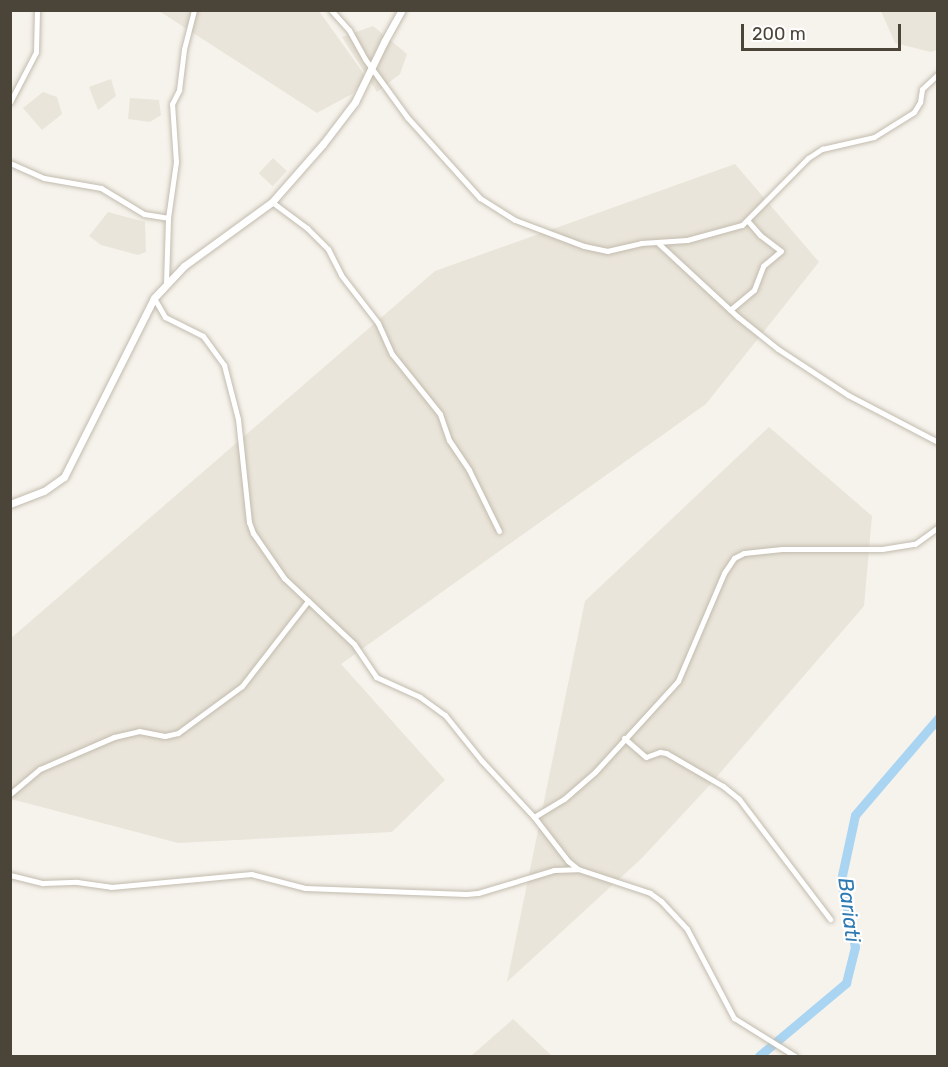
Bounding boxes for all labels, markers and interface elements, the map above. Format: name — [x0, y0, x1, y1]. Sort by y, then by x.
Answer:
scale bar — [744, 12, 904, 50]
text: 200 m — [752, 23, 806, 45]
water label: Bariati — [833, 876, 865, 944]

